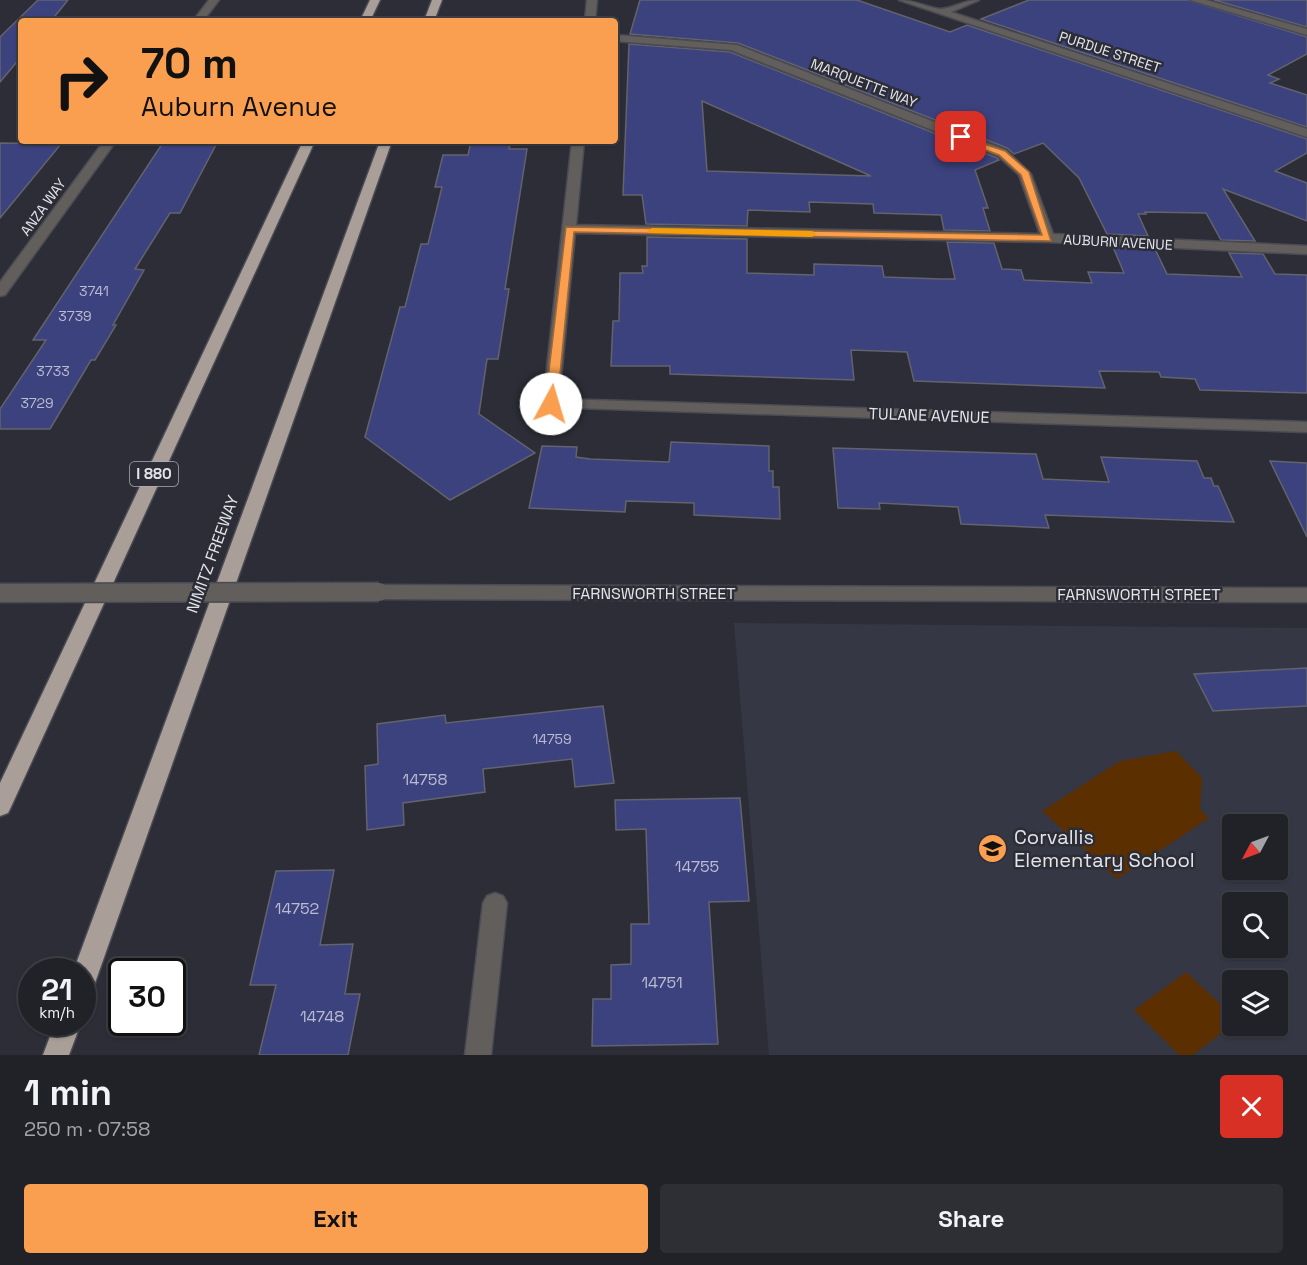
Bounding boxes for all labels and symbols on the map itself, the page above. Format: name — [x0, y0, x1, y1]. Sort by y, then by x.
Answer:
street label: PURDUE STREET — [1057, 27, 1163, 77]
street label: MARQUETTE WAY — [808, 54, 920, 112]
pin — [935, 111, 986, 162]
street label: ANZA WAY — [16, 174, 70, 239]
street label: AUBURN AVENUE — [1063, 230, 1173, 254]
house number: 3741 — [79, 282, 109, 300]
house number: 3739 — [58, 307, 92, 325]
house number: 3733 — [36, 362, 70, 380]
position arrow — [519, 372, 583, 436]
house number: 3729 — [20, 394, 54, 412]
street label: TULANE AVENUE — [868, 403, 990, 428]
road number: I 880 — [130, 462, 178, 486]
street label: NIMITZ FREEWAY — [181, 492, 244, 616]
street label: FARNSWORTH STREET — [572, 583, 736, 604]
street label: FARNSWORTH STREET — [1057, 584, 1221, 605]
house number: 14759 — [532, 730, 572, 748]
house number: 14758 — [403, 769, 447, 790]
north arrow — [1222, 814, 1288, 880]
place label: Corvallis Elementary School — [1014, 824, 1195, 873]
school or university icon: Corvallis Elementary School — [977, 832, 1009, 864]
house number: 14755 — [675, 856, 719, 877]
house number: 14752 — [275, 898, 319, 919]
speed limit sign: 30 — [108, 958, 186, 1036]
house number: 14751 — [641, 972, 683, 993]
house number: 14748 — [300, 1006, 344, 1027]

